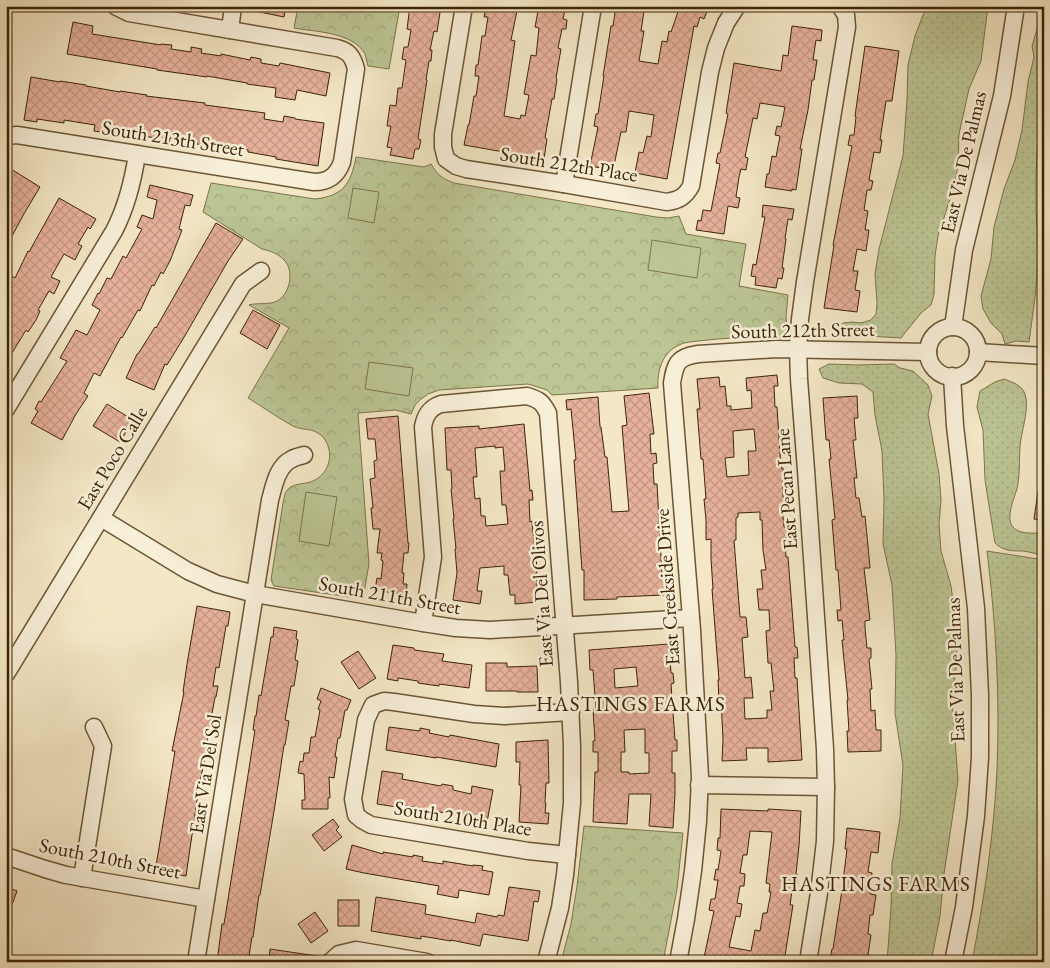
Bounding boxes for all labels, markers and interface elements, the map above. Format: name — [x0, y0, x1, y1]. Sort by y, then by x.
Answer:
street label: East Via De Palmas — [934, 88, 992, 236]
street label: South 213th Street — [100, 114, 247, 162]
street label: South 212th Place — [498, 140, 640, 188]
street label: South 212th Street — [731, 316, 876, 344]
street label: East Poco Calle — [71, 401, 153, 515]
street label: East Pecan Lane — [769, 427, 803, 551]
street label: East Creekside Drive — [649, 508, 685, 666]
street label: East Via Del Olivos — [523, 520, 559, 668]
street label: South 211th Street — [317, 570, 464, 620]
street label: East Via De Palmas — [939, 597, 971, 743]
district label: HASTINGS FARMS — [536, 690, 726, 717]
street label: East Via Del Sol — [183, 712, 227, 836]
street label: South 210th Place — [392, 794, 534, 842]
street label: South 210th Street — [37, 832, 184, 885]
district label: HASTINGS FARMS — [781, 870, 971, 897]

